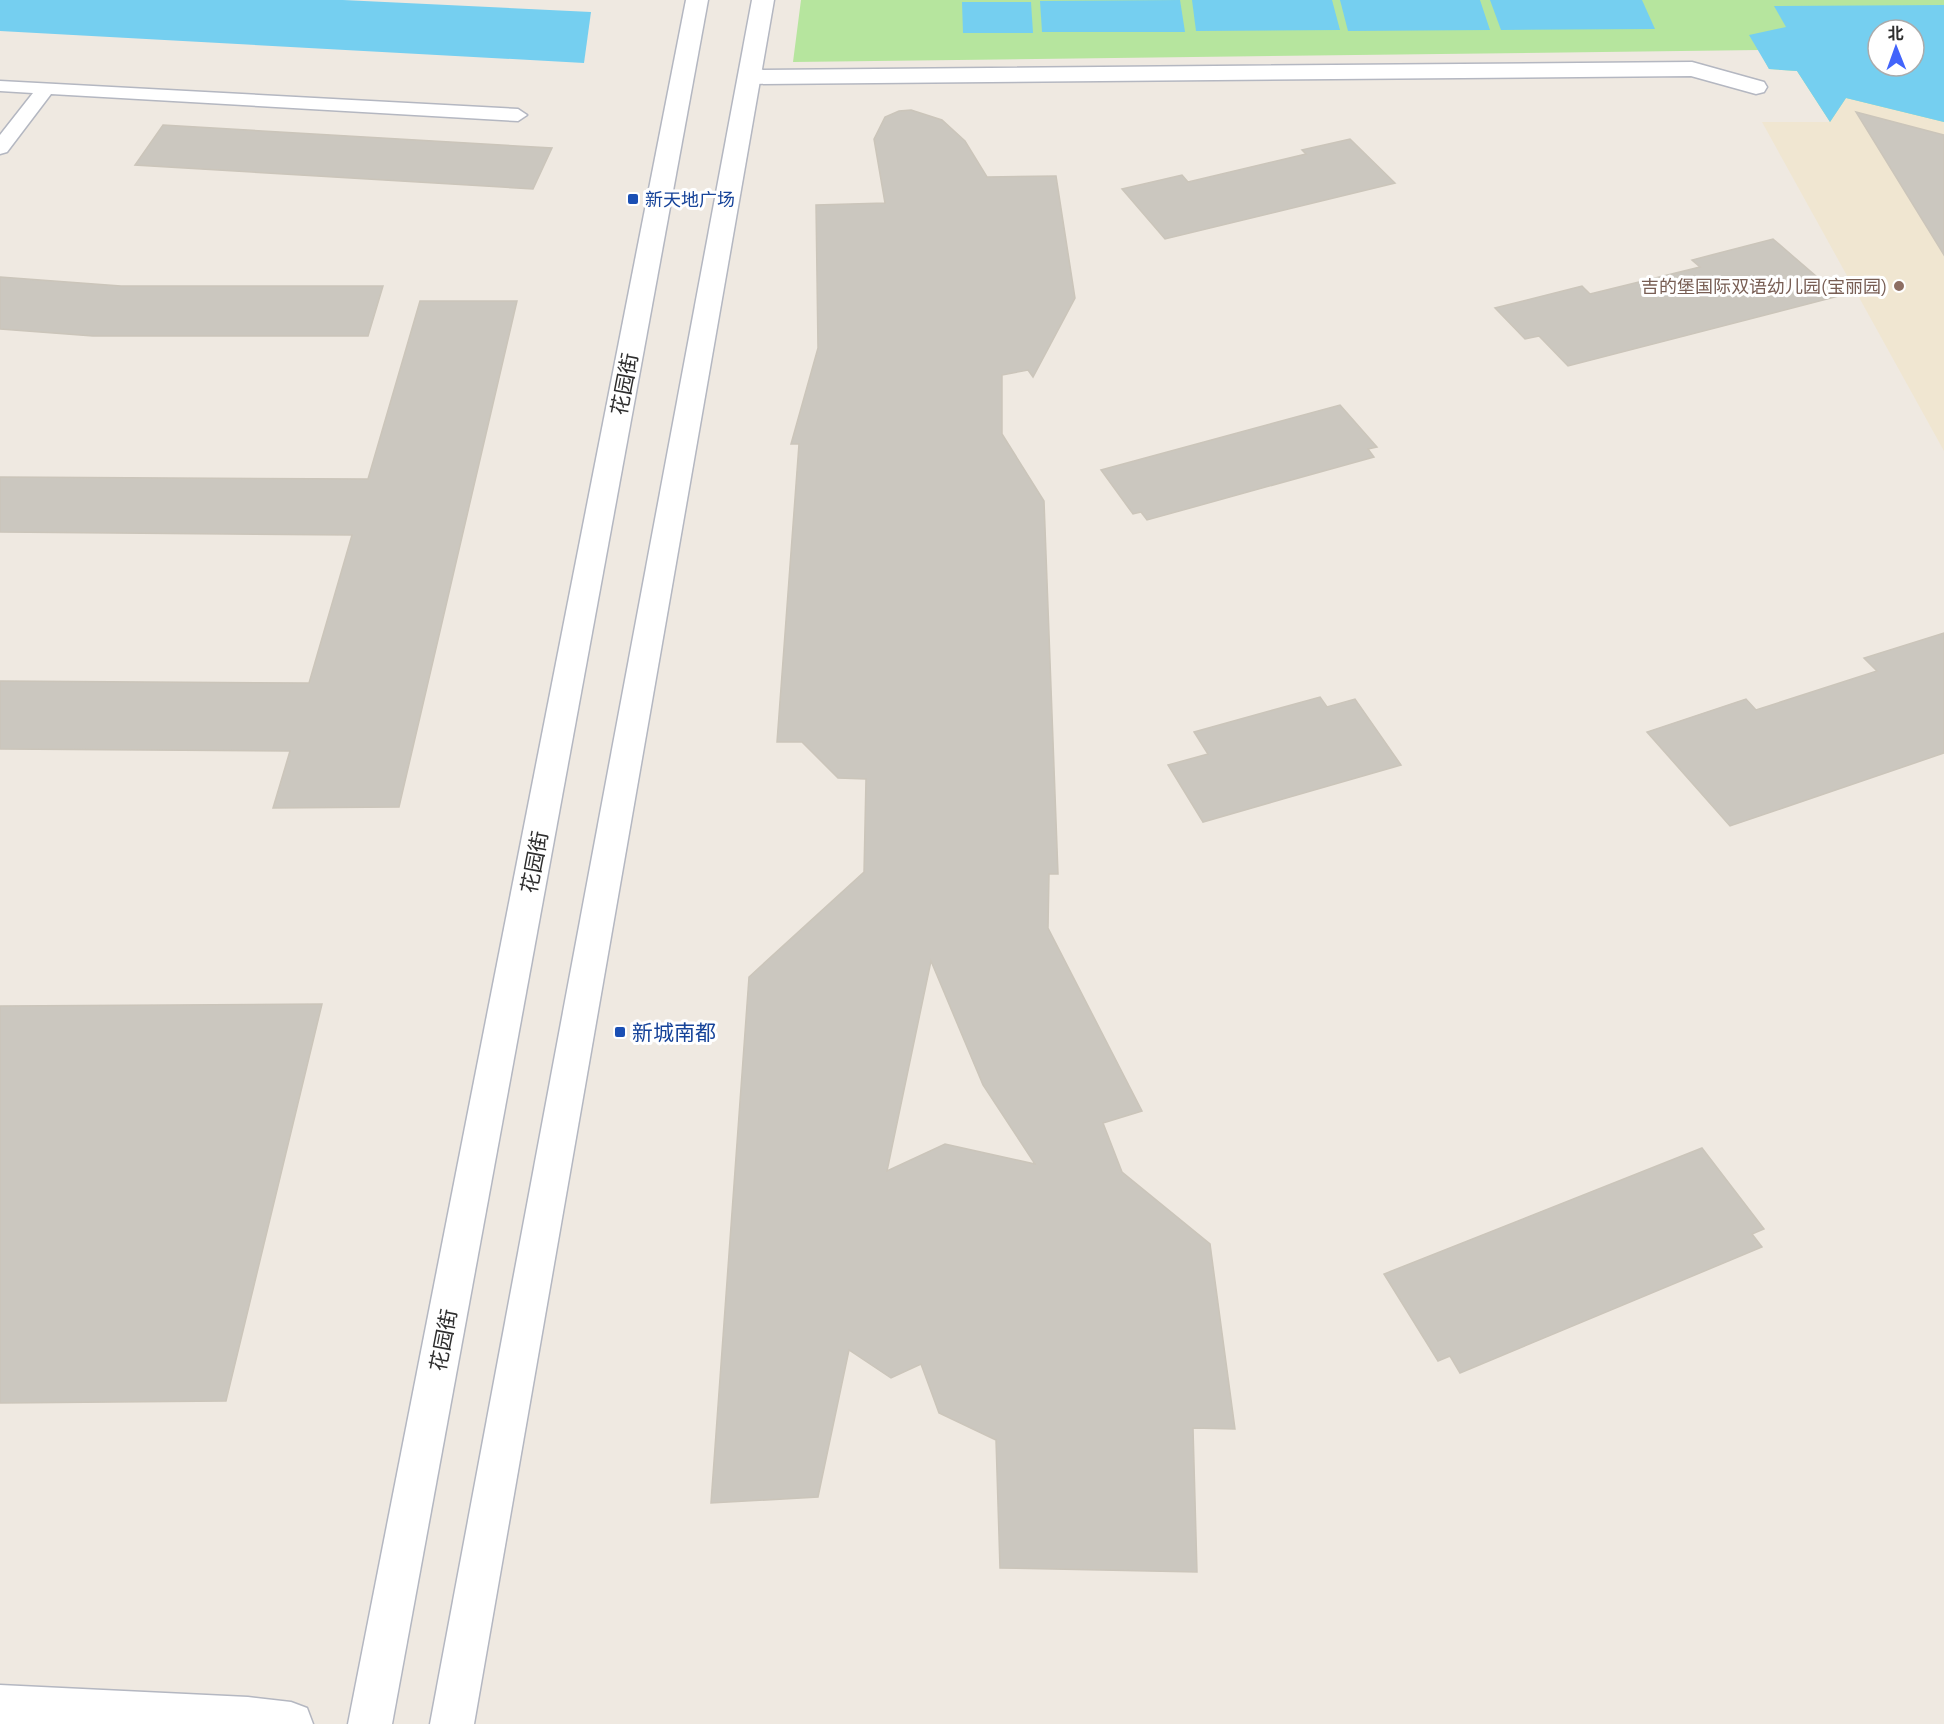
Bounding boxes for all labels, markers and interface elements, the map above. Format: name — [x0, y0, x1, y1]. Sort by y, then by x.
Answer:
north arrow — [1866, 18, 1926, 78]
text: 北 — [1888, 23, 1904, 43]
place label: 新天地广场 — [645, 188, 735, 211]
marker: 新天地广场 — [626, 192, 640, 206]
place label: 吉的堡国际双语幼儿园(宝丽园) — [1641, 275, 1887, 298]
marker: 吉的堡国际双语幼儿园(宝丽园) — [1892, 279, 1906, 293]
street label: 花园街 — [604, 350, 644, 418]
street label: 花园街 — [514, 828, 554, 896]
place label: 新城南都 — [632, 1018, 716, 1046]
marker: 新城南都 — [613, 1025, 627, 1039]
street label: 花园街 — [423, 1306, 463, 1374]

